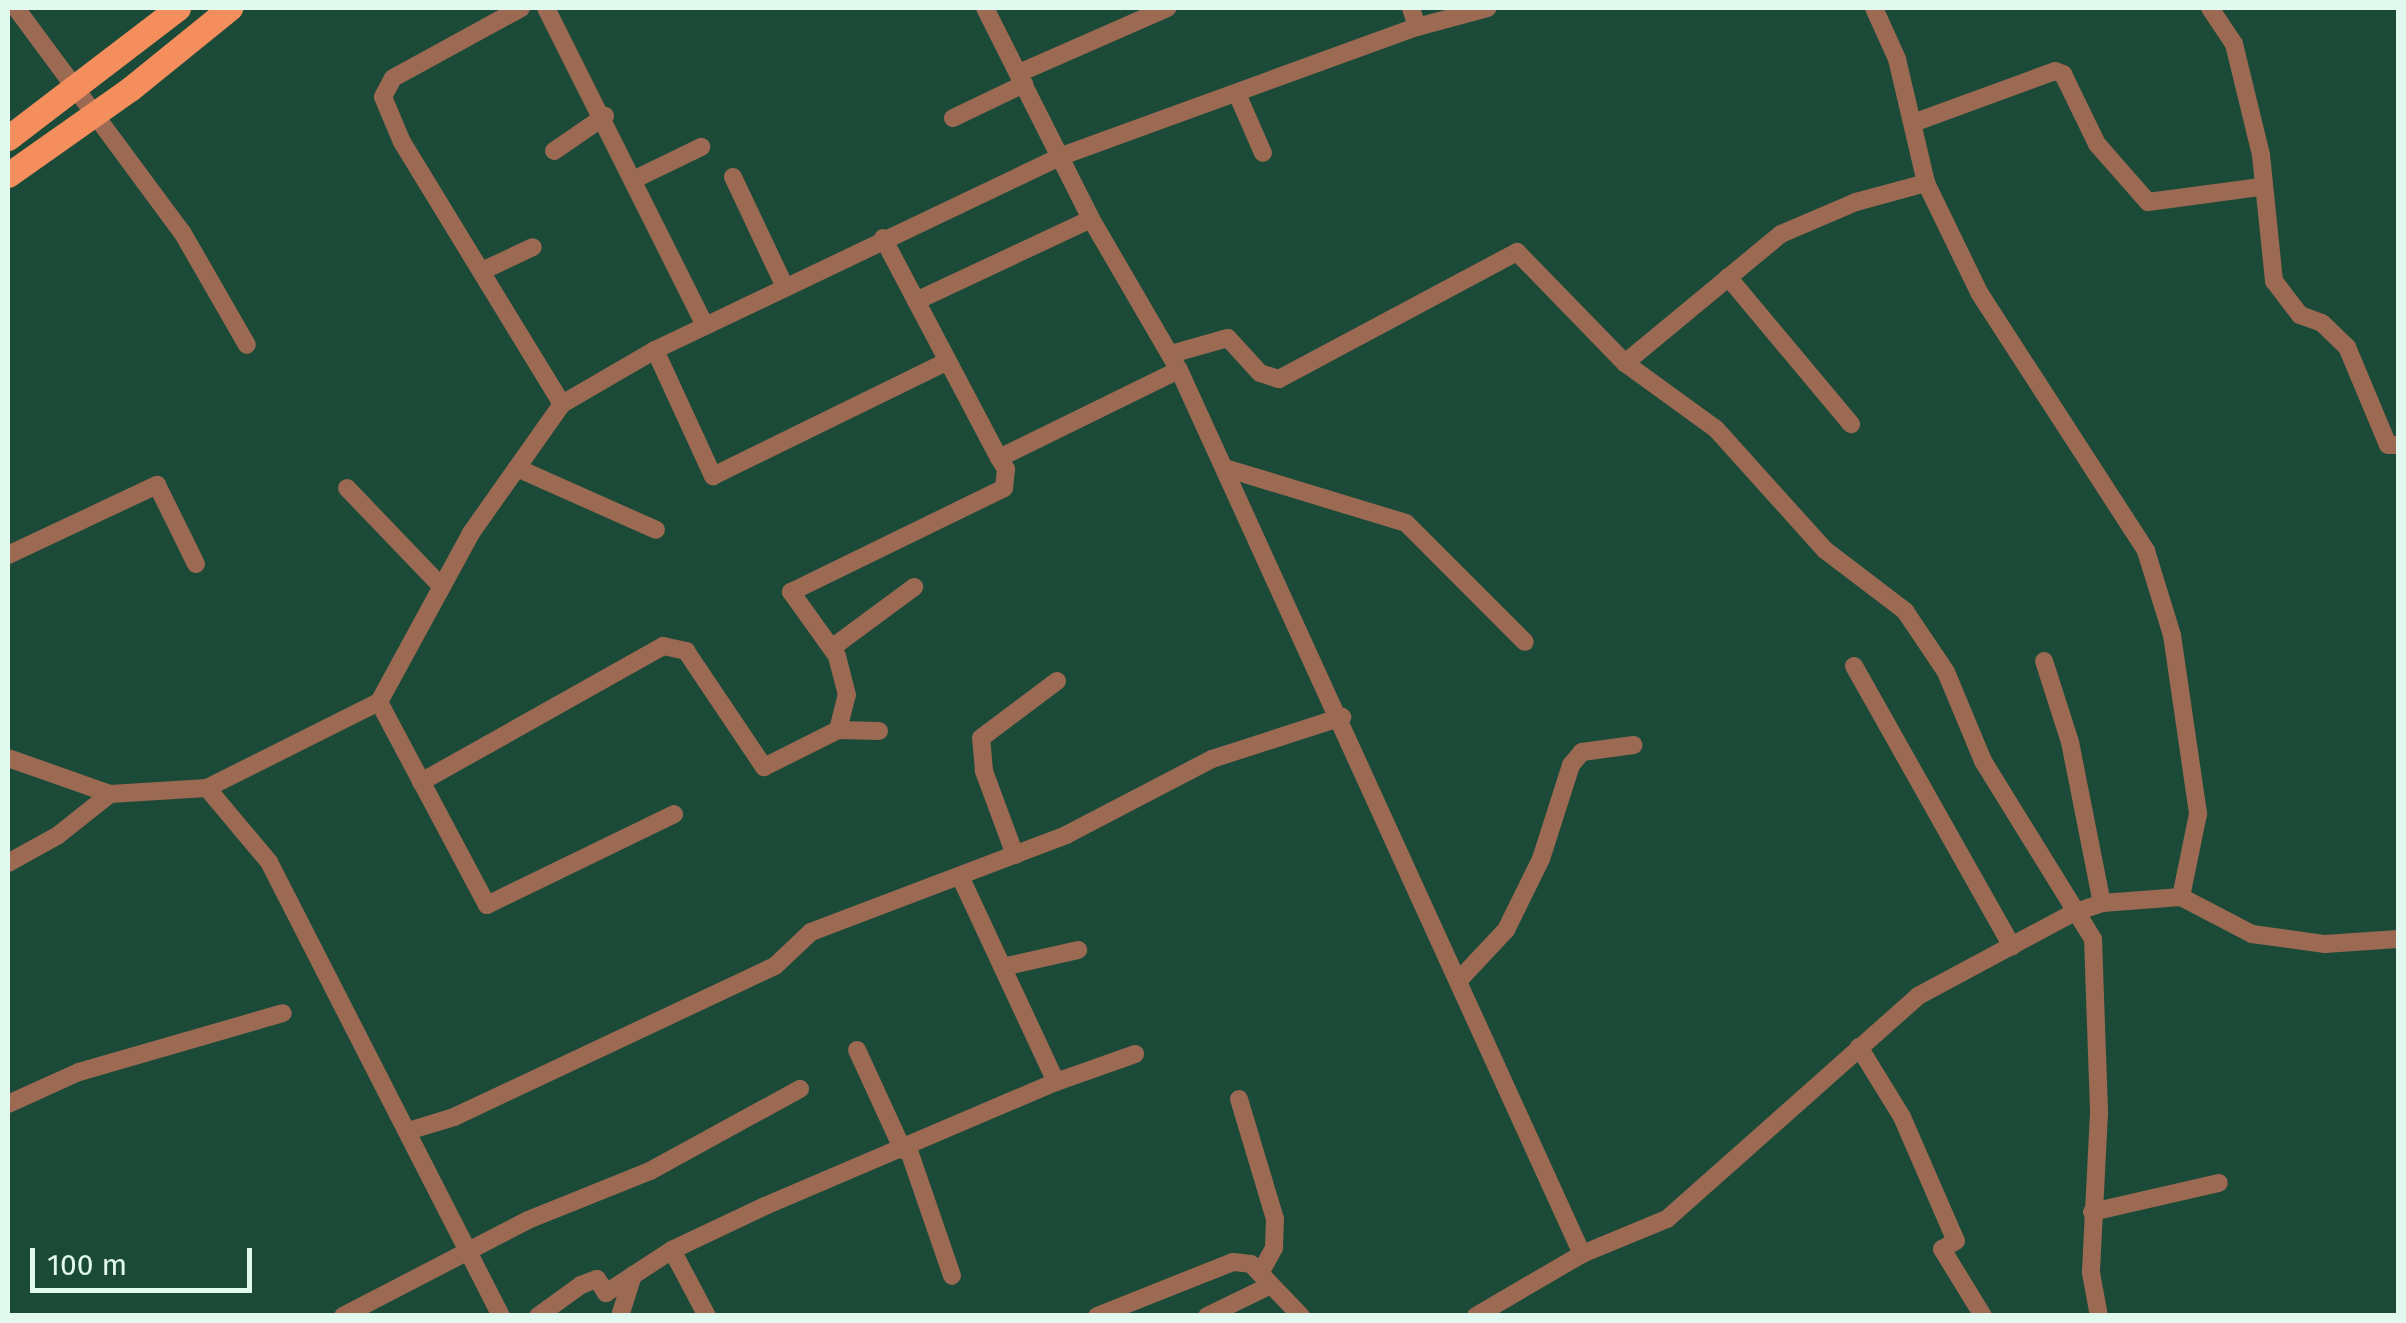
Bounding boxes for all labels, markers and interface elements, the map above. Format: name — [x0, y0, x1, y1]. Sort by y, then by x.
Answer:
scale bar — [35, 1228, 258, 1290]
text: 100 m — [47, 1247, 127, 1283]

